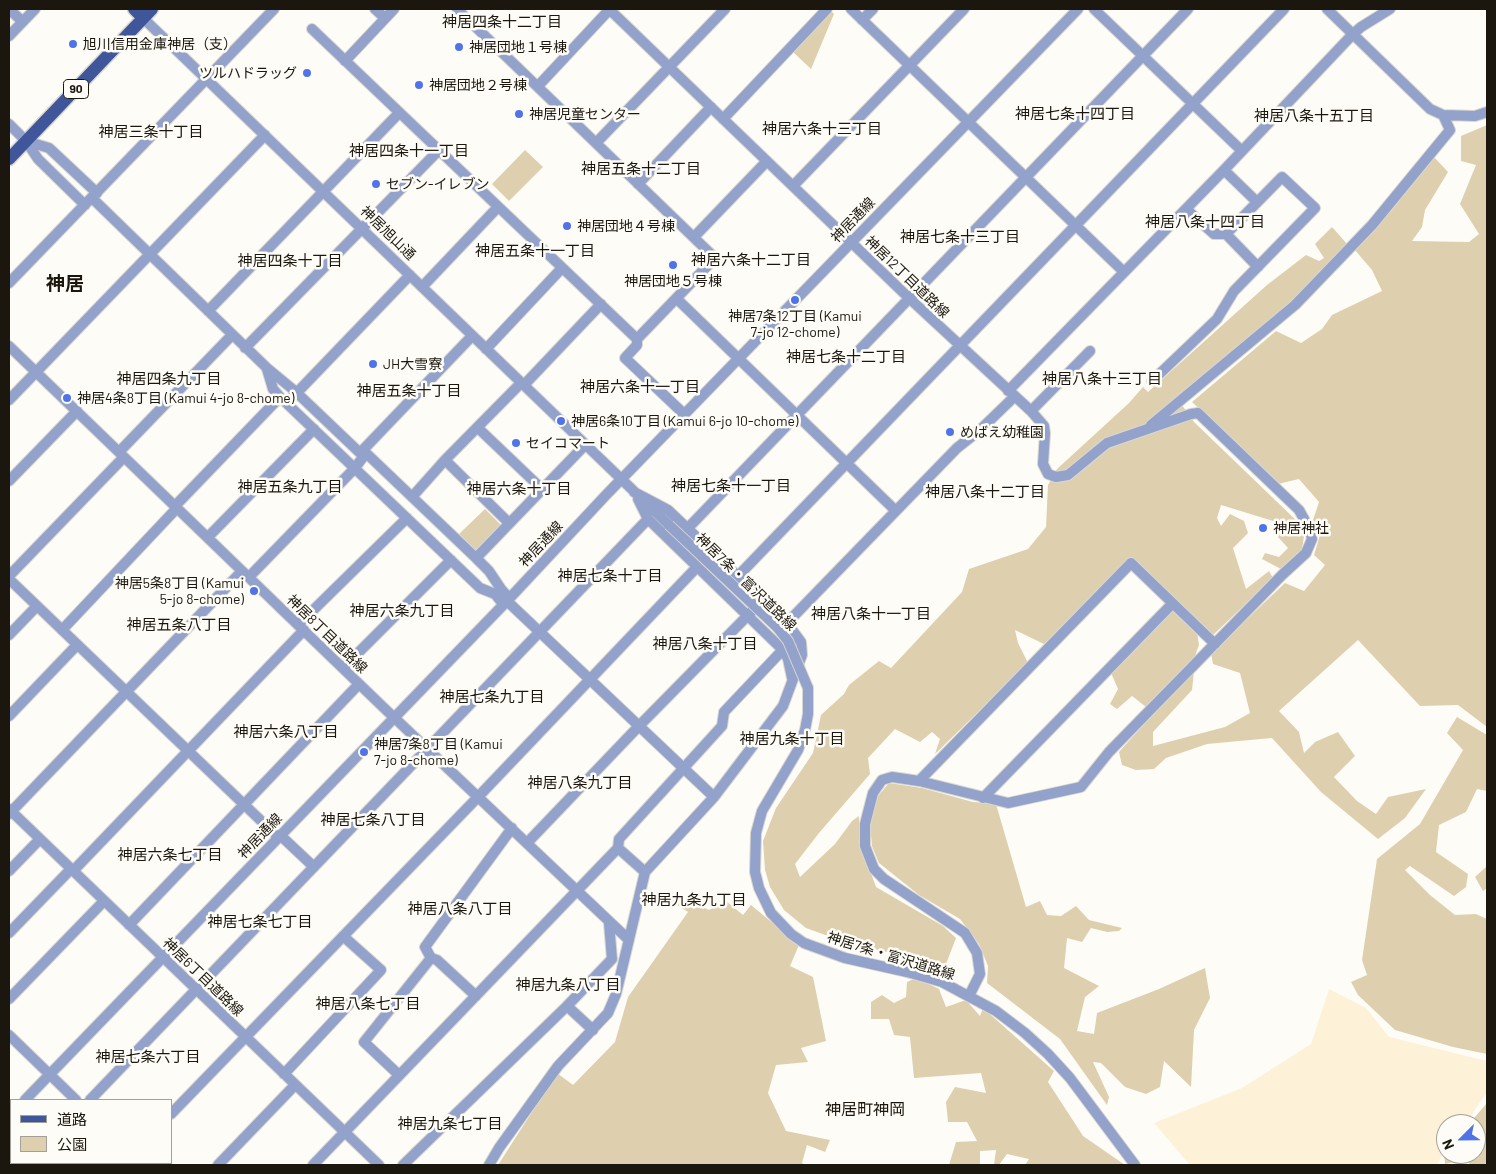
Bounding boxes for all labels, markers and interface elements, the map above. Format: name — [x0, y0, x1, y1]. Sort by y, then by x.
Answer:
district label: 神居四条十二丁目 — [442, 13, 562, 31]
place label: 旭川信用金庫神居（支） — [83, 36, 237, 52]
marker: 旭川信用金庫神居（支） — [67, 38, 79, 50]
place label: 神居団地１号棟 — [469, 39, 567, 55]
marker: 神居団地１号棟 — [453, 41, 465, 53]
place label: ツルハドラッグ — [199, 65, 297, 81]
marker: ツルハドラッグ — [301, 67, 313, 79]
place label: 神居団地２号棟 — [429, 77, 527, 93]
marker: 神居団地２号棟 — [413, 79, 425, 91]
road number: 90 — [64, 80, 88, 98]
district label: 神居七条十四丁目 — [1015, 105, 1135, 123]
place label: 神居児童センター — [529, 106, 641, 122]
district label: 神居八条十五丁目 — [1254, 107, 1374, 125]
marker: 神居児童センター — [513, 108, 525, 120]
district label: 神居六条十三丁目 — [762, 120, 882, 138]
district label: 神居三条十丁目 — [99, 123, 203, 141]
district label: 神居四条十一丁目 — [349, 142, 469, 160]
district label: 神居五条十二丁目 — [581, 160, 701, 178]
place label: セブン-イレブン — [386, 176, 490, 192]
marker: セブン-イレブン — [370, 178, 382, 190]
street label: 神居通線 — [828, 194, 878, 246]
street label: 神居旭山通 — [357, 203, 419, 263]
district label: 神居八条十四丁目 — [1145, 213, 1265, 231]
place label: 神居団地４号棟 — [577, 218, 675, 234]
marker: 神居団地４号棟 — [561, 220, 573, 232]
district label: 神居七条十三丁目 — [900, 228, 1020, 246]
street label: 神居12丁目道路線 — [861, 233, 953, 321]
district label: 神居五条十一丁目 — [475, 242, 595, 260]
district label: 神居六条十二丁目 — [691, 251, 811, 269]
district label: 神居四条十丁目 — [238, 252, 342, 270]
marker: 神居団地５号棟 — [667, 259, 679, 271]
district label: 神居 — [46, 273, 84, 295]
place label: 神居団地５号棟 — [624, 273, 722, 289]
marker: 神居7条12丁目 (Kamui 7-jo 12-chome) — [789, 294, 801, 306]
place label: 神居7条12丁目 (Kamui 7-jo 12-chome) — [728, 308, 862, 341]
district label: 神居七条十二丁目 — [786, 348, 906, 366]
place label: JH大雪寮 — [383, 356, 442, 372]
marker: JH大雪寮 — [367, 358, 379, 370]
district label: 神居四条九丁目 — [117, 370, 221, 388]
district label: 神居八条十三丁目 — [1042, 370, 1162, 388]
district label: 神居六条十一丁目 — [580, 378, 700, 396]
district label: 神居五条十丁目 — [357, 382, 461, 400]
place label: 神居4条8丁目 (Kamui 4-jo 8-chome) — [77, 390, 294, 406]
marker: 神居4条8丁目 (Kamui 4-jo 8-chome) — [61, 392, 73, 404]
place label: 神居6条10丁目 (Kamui 6-jo 10-chome) — [571, 413, 798, 429]
marker: 神居6条10丁目 (Kamui 6-jo 10-chome) — [555, 415, 567, 427]
place label: めばえ幼稚園 — [960, 424, 1044, 440]
marker: めばえ幼稚園 — [944, 426, 956, 438]
place label: セイコマート — [526, 435, 610, 451]
marker: セイコマート — [510, 437, 522, 449]
district label: 神居七条十一丁目 — [671, 477, 791, 495]
district label: 神居五条九丁目 — [238, 478, 342, 496]
district label: 神居六条十丁目 — [467, 480, 571, 498]
district label: 神居八条十二丁目 — [925, 483, 1045, 501]
street label: 神居通線 — [516, 518, 566, 570]
place label: 神居神社 — [1273, 520, 1329, 536]
marker: 神居神社 — [1257, 522, 1269, 534]
street label: 神居7条・富沢道路線 — [692, 530, 800, 634]
district label: 神居七条十丁目 — [558, 567, 662, 585]
place label: 神居5条8丁目 (Kamui 5-jo 8-chome) — [115, 575, 244, 608]
marker: 神居5条8丁目 (Kamui 5-jo 8-chome) — [248, 585, 260, 597]
street label: 神居8丁目道路線 — [283, 591, 371, 677]
district label: 神居六条九丁目 — [350, 602, 454, 620]
district label: 神居八条十一丁目 — [811, 605, 931, 623]
district label: 神居五条八丁目 — [127, 616, 231, 634]
district label: 神居八条十丁目 — [653, 635, 757, 653]
district label: 神居七条九丁目 — [440, 688, 544, 706]
district label: 神居六条八丁目 — [234, 723, 338, 741]
district label: 神居九条十丁目 — [740, 730, 844, 748]
place label: 神居7条8丁目 (Kamui 7-jo 8-chome) — [374, 736, 503, 769]
marker: 神居7条8丁目 (Kamui 7-jo 8-chome) — [358, 746, 370, 758]
district label: 神居八条九丁目 — [528, 774, 632, 792]
street label: 神居通線 — [235, 810, 285, 862]
district label: 神居七条八丁目 — [321, 811, 425, 829]
district label: 神居六条七丁目 — [118, 846, 222, 864]
district label: 神居九条九丁目 — [642, 891, 746, 909]
district label: 神居八条八丁目 — [408, 900, 512, 918]
district label: 神居七条七丁目 — [208, 913, 312, 931]
street label: 神居7条・富沢道路線 — [825, 929, 957, 983]
street label: 神居6丁目道路線 — [159, 934, 247, 1020]
district label: 神居九条八丁目 — [516, 976, 620, 994]
district label: 神居八条七丁目 — [316, 995, 420, 1013]
district label: 神居七条六丁目 — [96, 1048, 200, 1066]
legend — [10, 1099, 172, 1164]
district label: 神居町神岡 — [825, 1100, 905, 1120]
text: 道路 — [57, 1110, 87, 1128]
north arrow — [1436, 1114, 1486, 1164]
district label: 神居九条七丁目 — [398, 1115, 502, 1133]
text: 公園 — [57, 1135, 87, 1153]
text: N — [1438, 1137, 1457, 1152]

